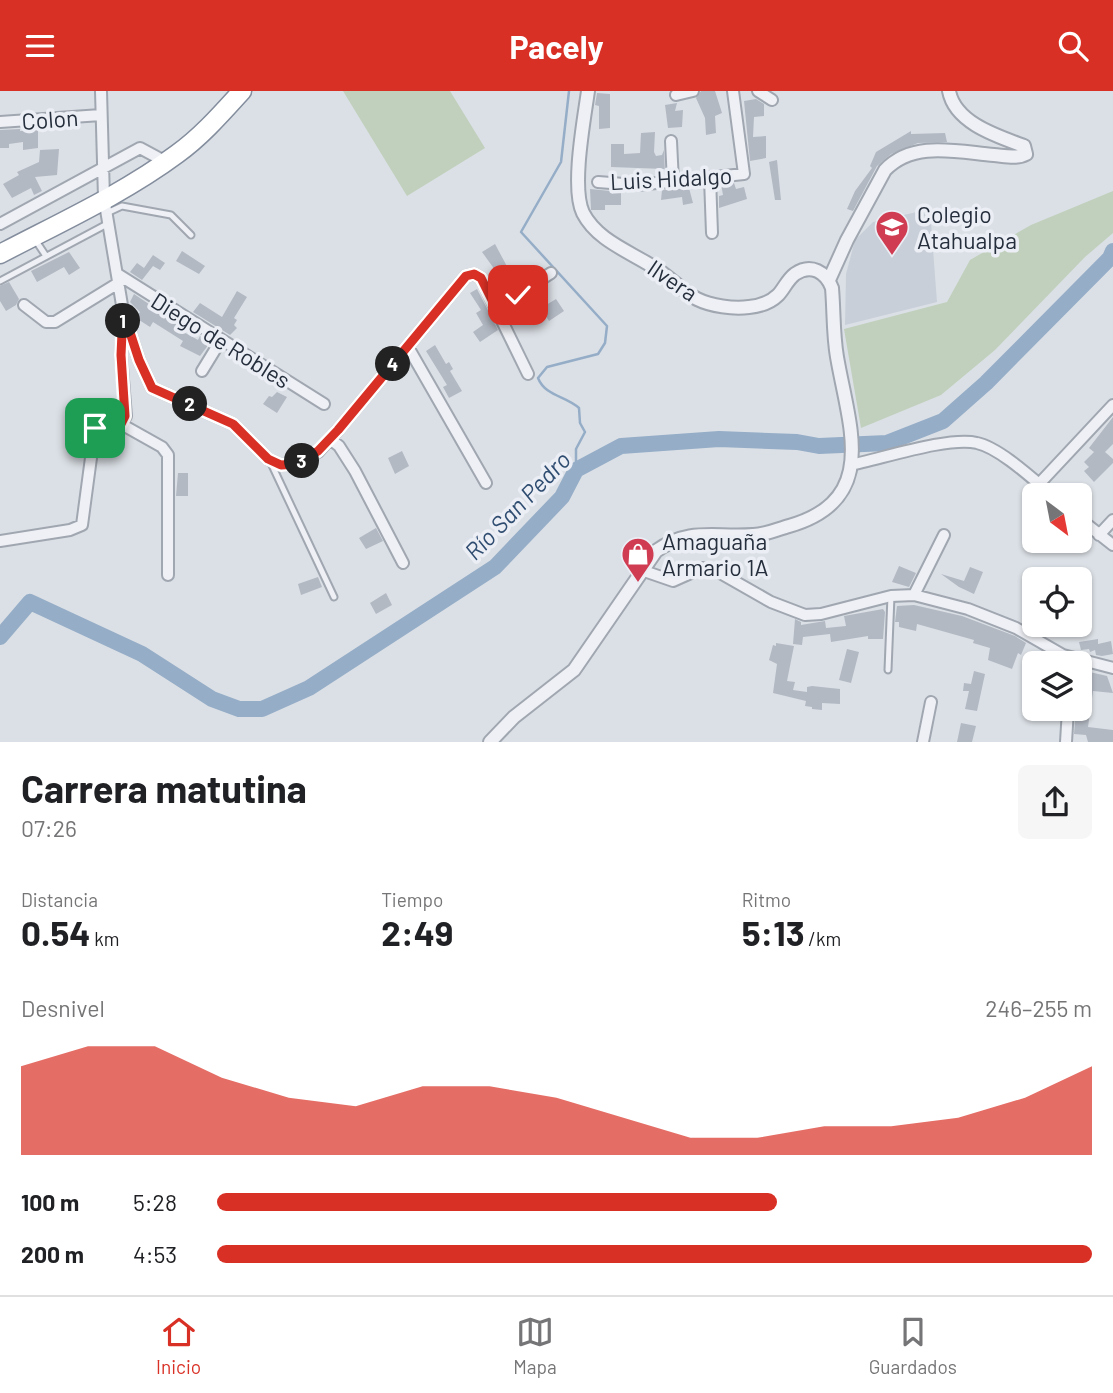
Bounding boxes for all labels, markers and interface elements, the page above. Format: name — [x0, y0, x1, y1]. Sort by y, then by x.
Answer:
icon: menu — [21, 27, 59, 65]
text: Pacely — [509, 27, 604, 65]
icon: search — [1054, 27, 1092, 65]
street label: Colon — [21, 103, 79, 135]
street label: Luis Hidalgo — [609, 161, 733, 195]
place label: Colegio Atahualpa — [917, 200, 1017, 254]
school or university icon: Colegio Atahualpa — [873, 208, 911, 257]
street label: Ilvera — [643, 253, 703, 307]
pin — [488, 265, 548, 325]
icon: check — [499, 276, 537, 314]
street label: Diego de Robles — [146, 286, 296, 394]
pin: 1 — [106, 303, 140, 338]
text: 1 — [119, 309, 126, 332]
pin: 4 — [376, 347, 410, 381]
text: 4 — [387, 352, 398, 375]
pin: 2 — [172, 387, 208, 421]
text: 2 — [184, 392, 195, 415]
pin — [65, 398, 125, 458]
icon: arrive — [76, 409, 114, 447]
pin: 3 — [284, 443, 320, 479]
water label: Río San Pedro — [458, 445, 576, 565]
text: 3 — [296, 449, 307, 472]
north arrow — [1022, 483, 1092, 553]
map controls — [1022, 483, 1092, 721]
place label: Amaguaña Armario 1A — [662, 527, 769, 581]
shop icon: Amaguaña Armario 1A — [619, 535, 657, 584]
button: locate — [1022, 567, 1092, 637]
button: layers — [1022, 651, 1092, 721]
text: Carrera matutina — [21, 765, 307, 811]
button: share — [1018, 765, 1092, 839]
text: 07:26 — [21, 814, 77, 842]
text: Distancia — [21, 888, 98, 911]
text: Tiempo — [381, 888, 443, 911]
text: Ritmo — [742, 888, 791, 911]
text: 0.54 — [21, 911, 90, 953]
text: 2:49 — [381, 911, 453, 953]
text: 5:13 — [742, 911, 805, 953]
text: km — [90, 927, 120, 950]
text: /km — [805, 927, 841, 950]
text: Desnivel — [21, 994, 105, 1022]
text: 246–255 m — [985, 994, 1092, 1022]
text: 100 m — [21, 1188, 79, 1216]
text: 5:28 — [133, 1188, 177, 1216]
text: 200 m — [21, 1240, 84, 1268]
text: 4:53 — [133, 1240, 177, 1268]
tab: Inicio — [156, 1313, 201, 1378]
tab: Mapa — [513, 1313, 557, 1378]
tab: Guardados — [869, 1313, 957, 1378]

